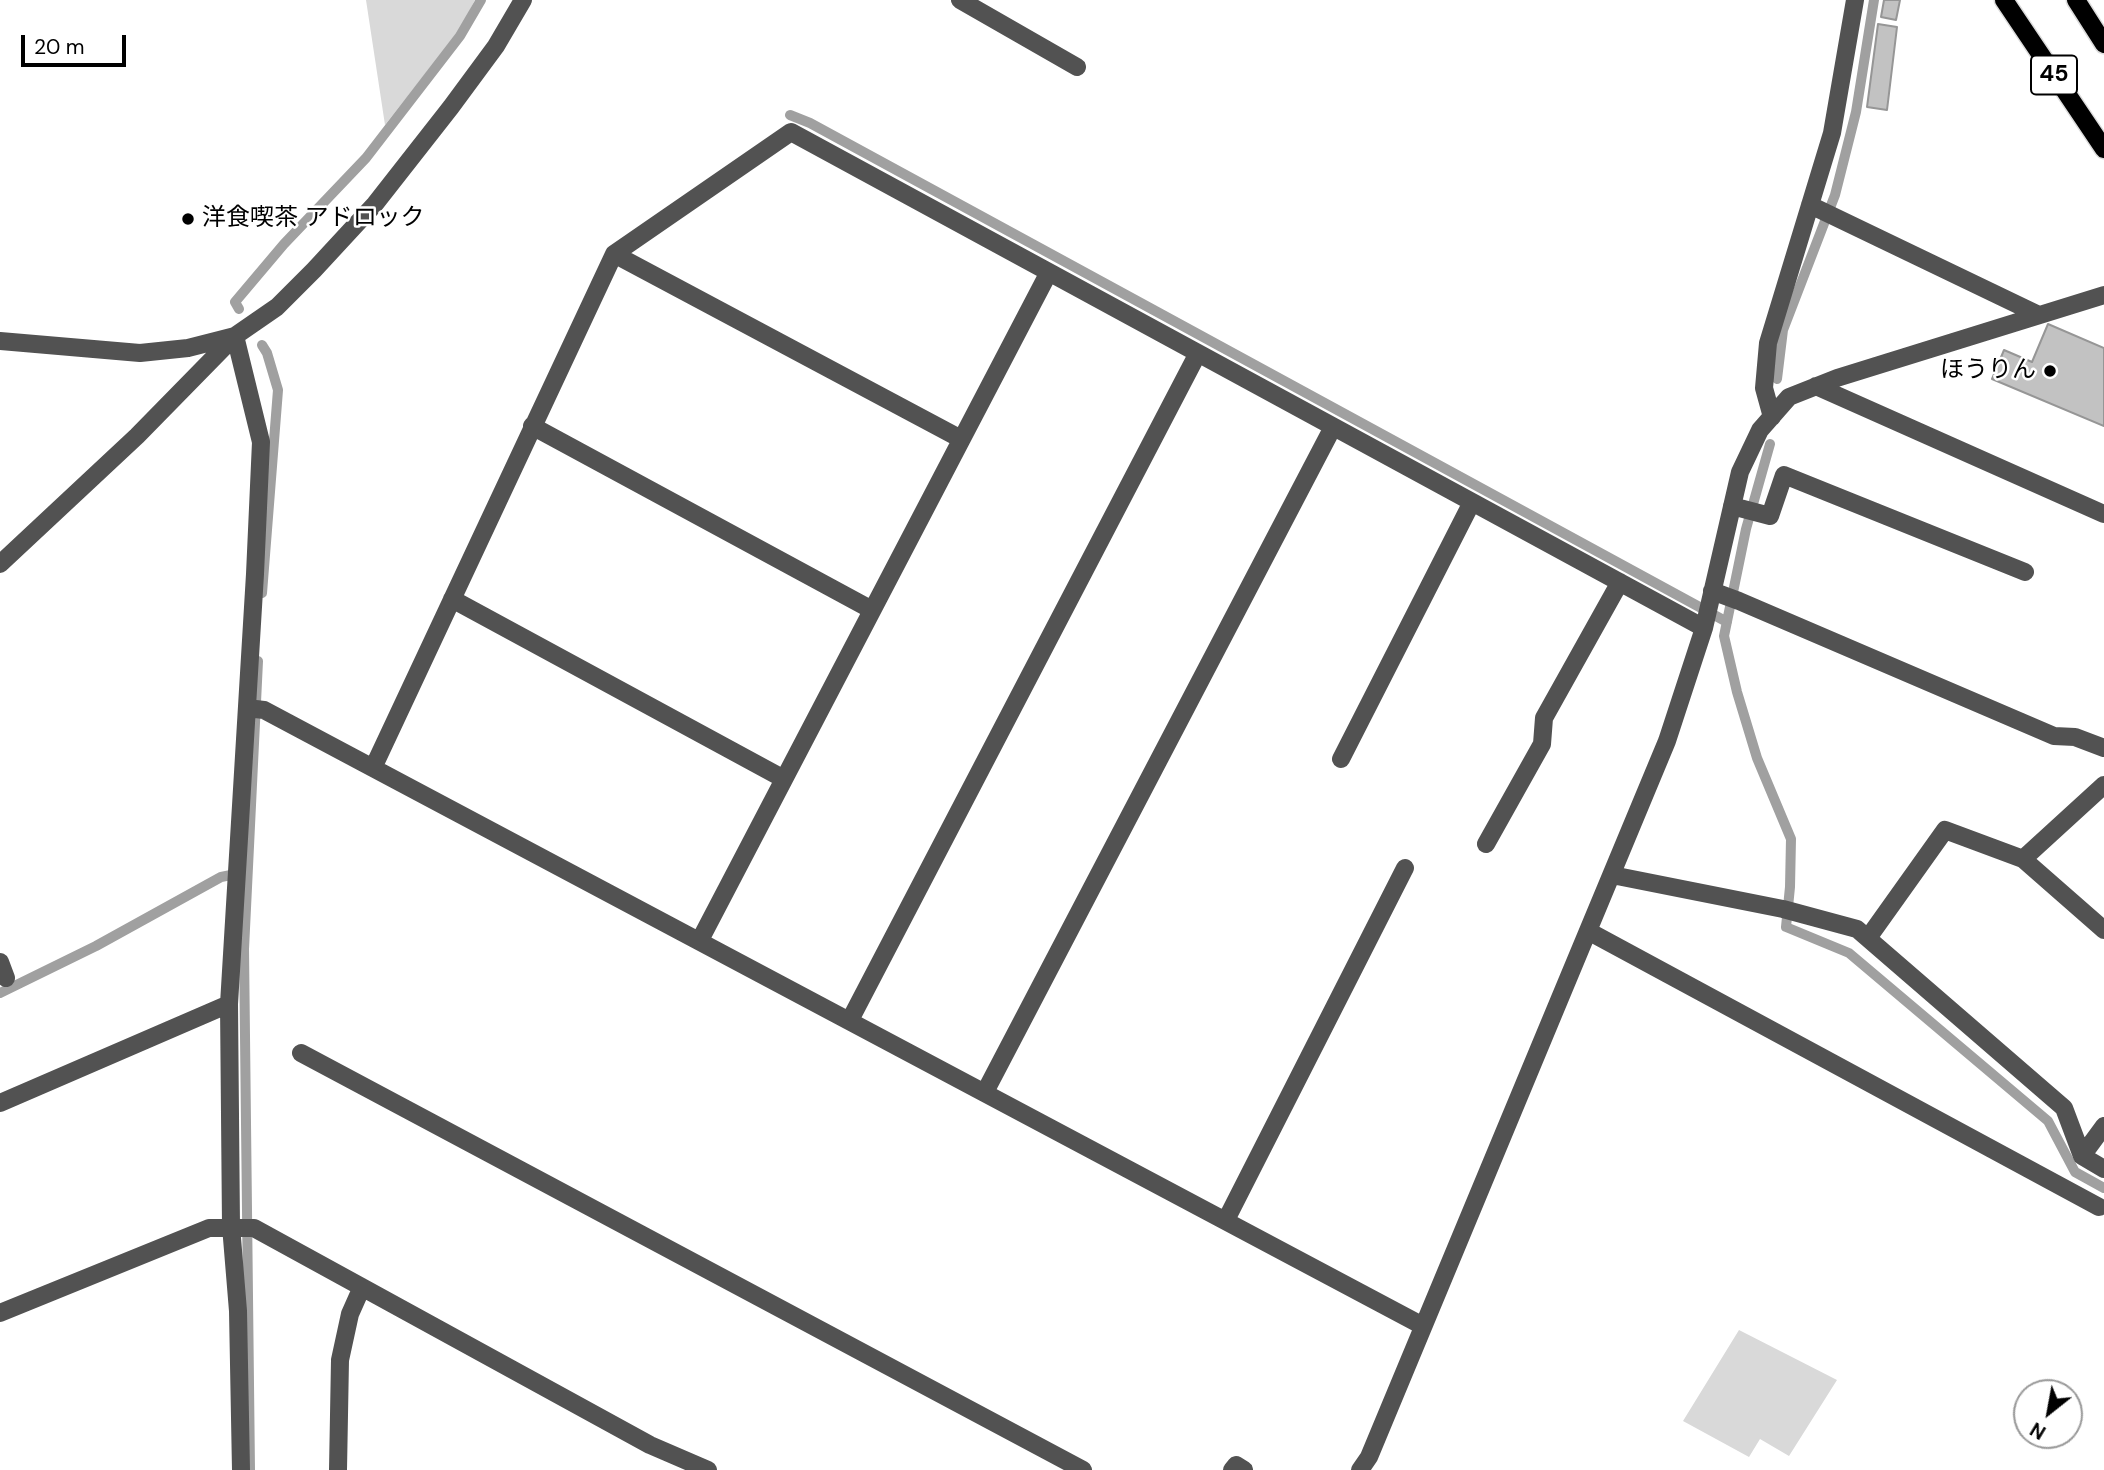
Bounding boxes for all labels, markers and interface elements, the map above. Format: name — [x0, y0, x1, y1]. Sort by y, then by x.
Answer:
scale bar — [24, 21, 130, 65]
text: 20 m — [34, 33, 85, 61]
road number: 45 — [2031, 55, 2077, 94]
place label: 洋食喫茶 アドロック — [202, 205, 424, 233]
marker: 洋食喫茶 アドロック — [180, 211, 196, 227]
place label: ほうりん — [1940, 357, 2036, 385]
marker: ほうりん — [2042, 363, 2058, 379]
north arrow — [2013, 1379, 2083, 1449]
text: N — [2026, 1416, 2050, 1445]

